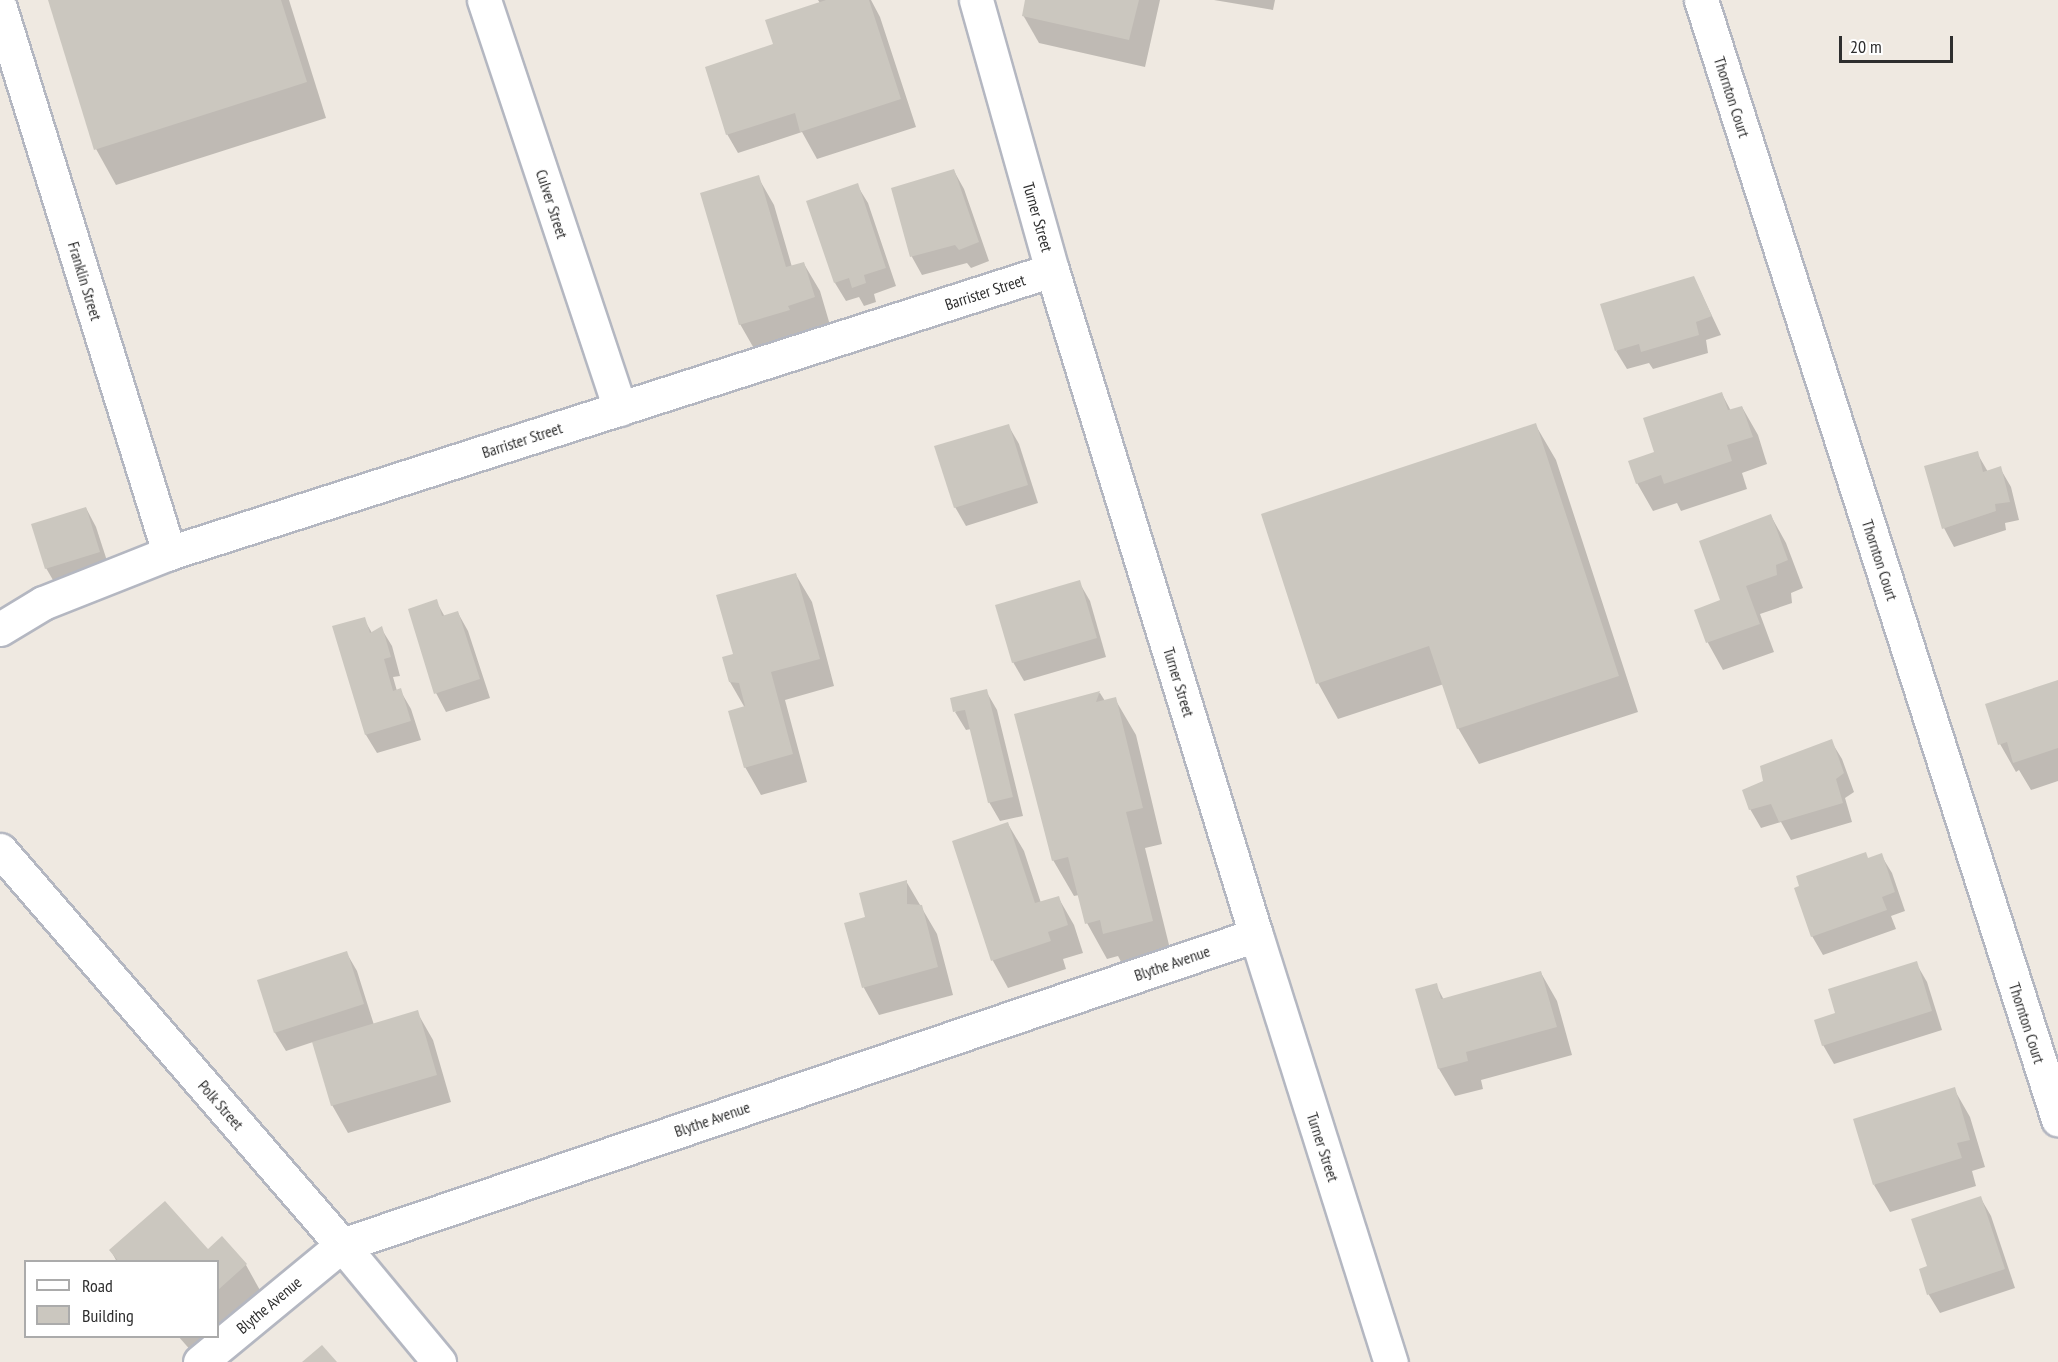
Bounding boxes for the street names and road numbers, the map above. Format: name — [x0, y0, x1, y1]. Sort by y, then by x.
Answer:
street label: Thornton Court — [1710, 54, 1754, 140]
street label: Culver Street — [532, 167, 572, 241]
street label: Turner Street — [1019, 180, 1057, 254]
street label: Franklin Street — [64, 239, 106, 323]
street label: Barrister Street — [942, 270, 1028, 314]
street label: Barrister Street — [479, 418, 565, 462]
street label: Thornton Court — [1858, 517, 1902, 603]
street label: Turner Street — [1159, 645, 1199, 719]
street label: Blythe Avenue — [1131, 941, 1213, 985]
street label: Thornton Court — [2005, 980, 2049, 1066]
street label: Polk Street — [194, 1076, 248, 1134]
street label: Blythe Avenue — [671, 1097, 753, 1141]
street label: Turner Street — [1303, 1110, 1343, 1184]
street label: Blythe Avenue — [233, 1272, 305, 1338]

